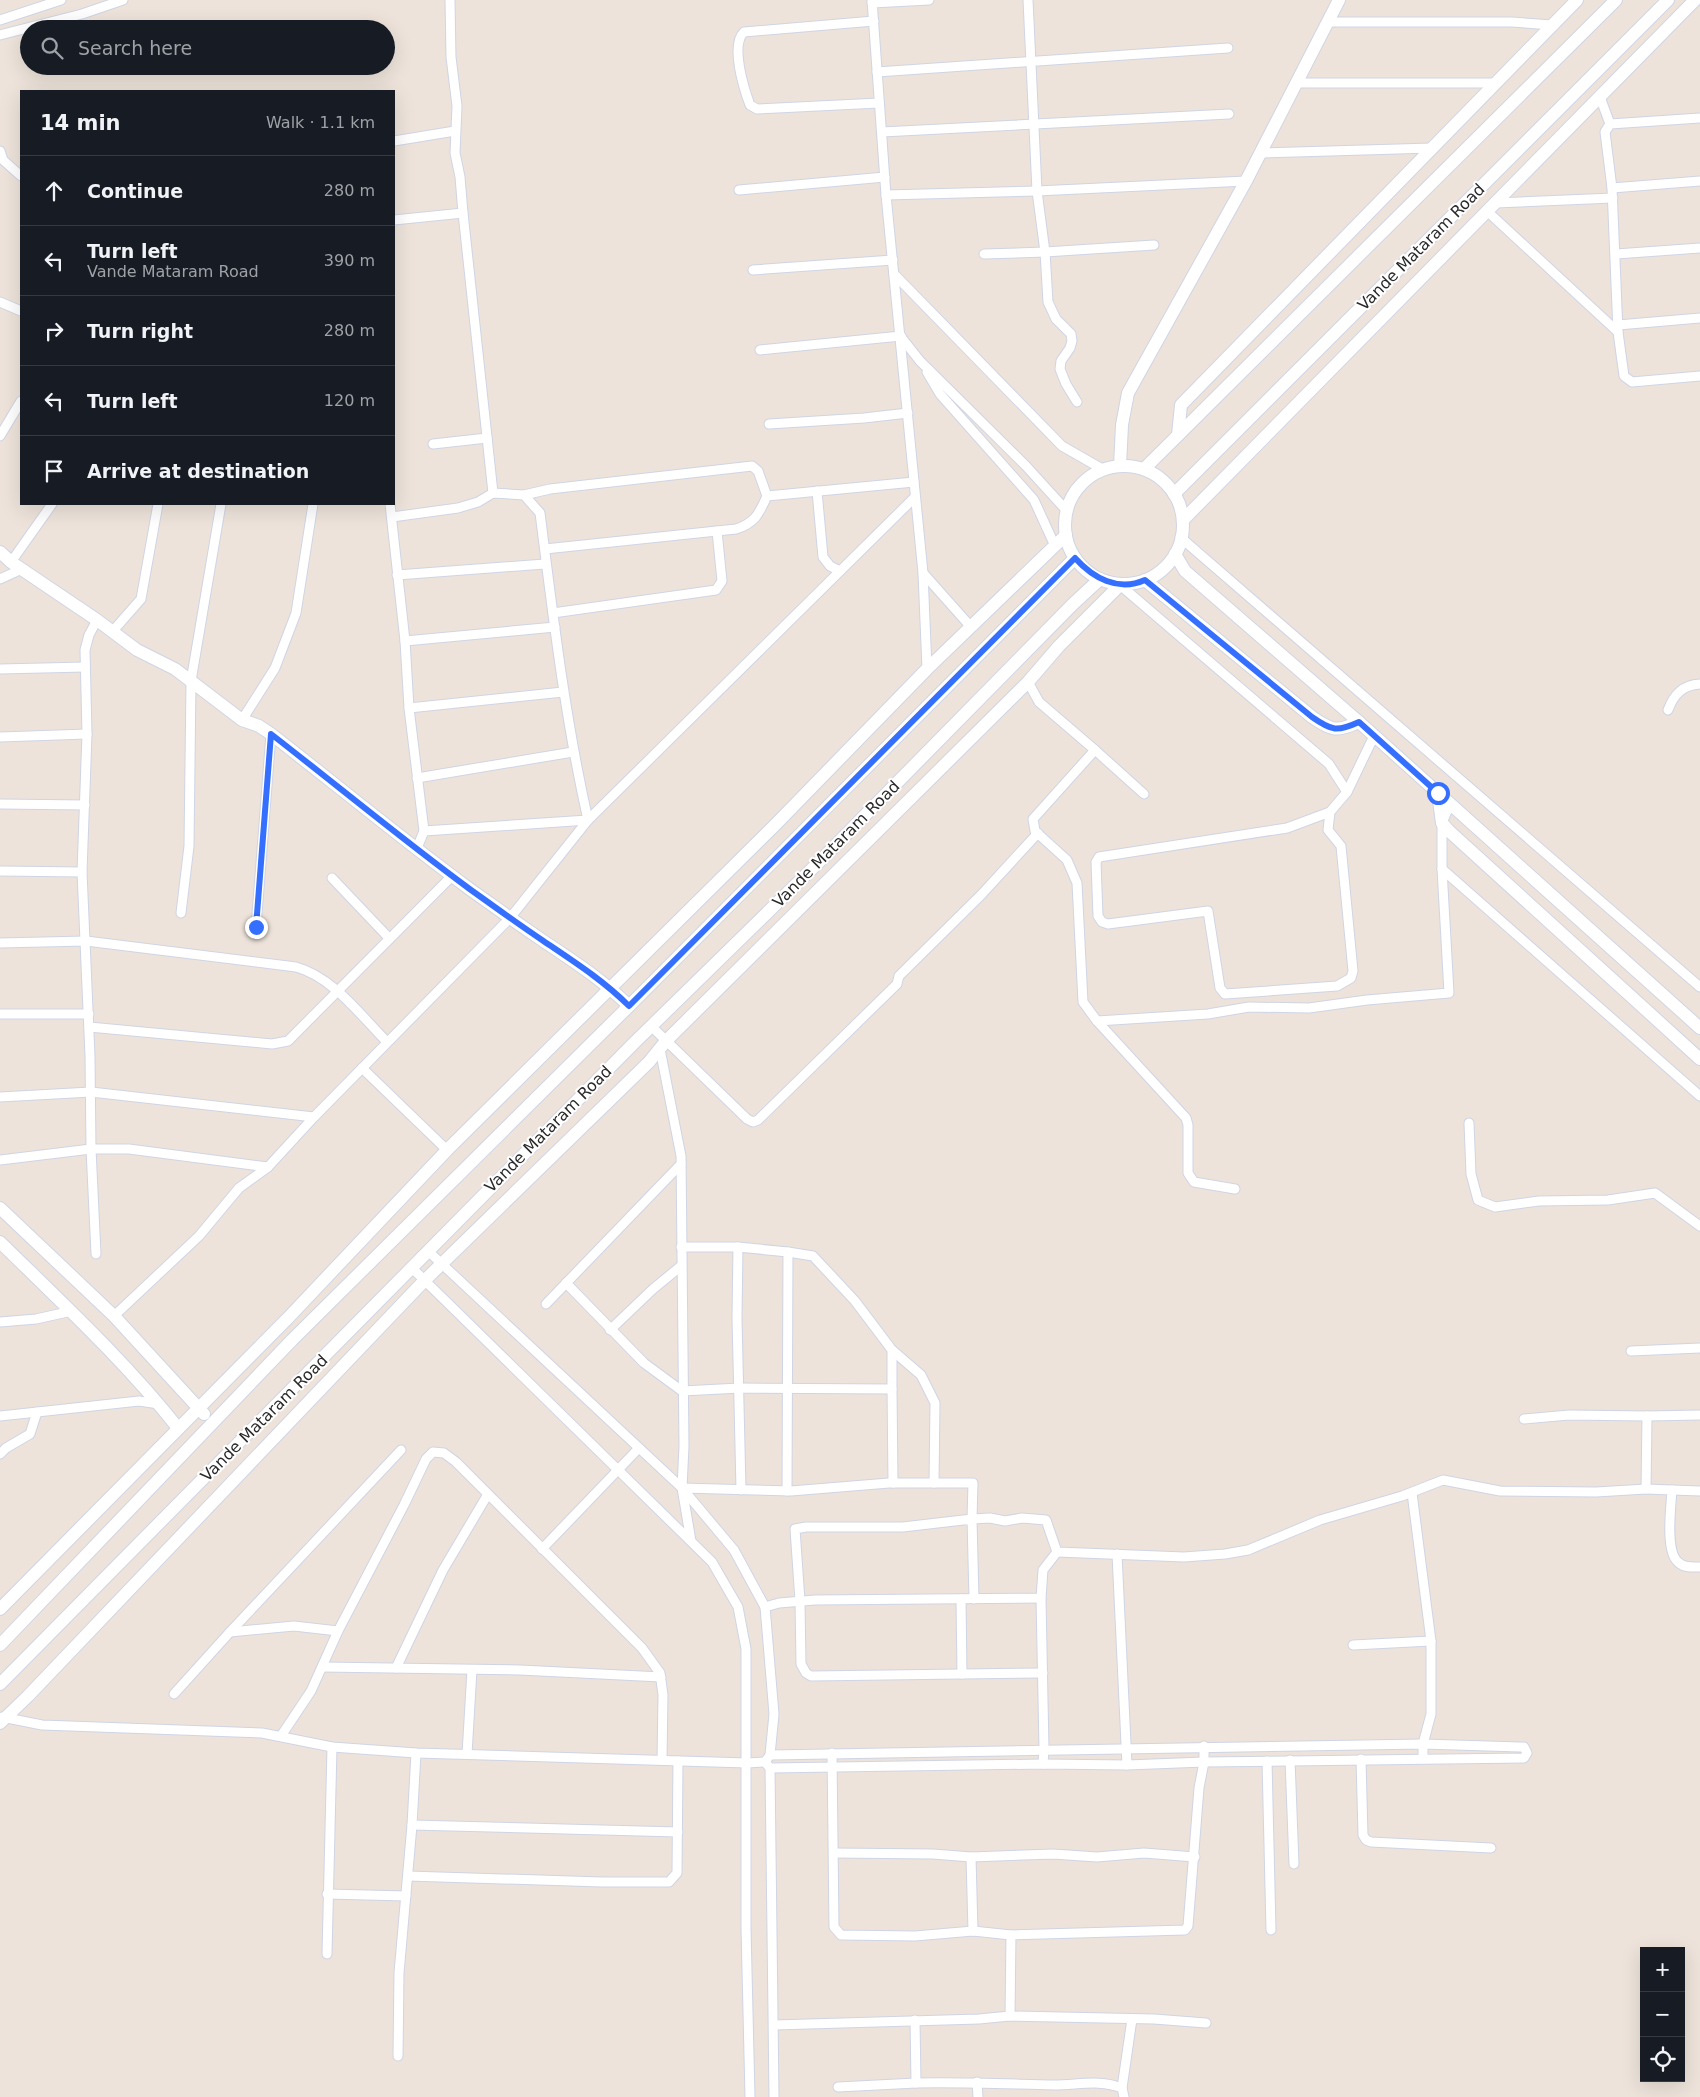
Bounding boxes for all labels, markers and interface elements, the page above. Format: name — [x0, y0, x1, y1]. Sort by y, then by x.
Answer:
search box — [20, 20, 395, 75]
icon: search — [38, 34, 66, 62]
text: Search here — [78, 37, 192, 59]
text: 14 min — [40, 111, 121, 135]
text: Walk · 1.1 km — [266, 113, 375, 132]
icon: ahead — [40, 177, 68, 205]
text: Continue — [87, 180, 183, 202]
street label: Vande Mataram Road — [1354, 180, 1488, 314]
text: 280 m — [324, 181, 375, 200]
text: Turn left — [87, 240, 178, 262]
icon: left — [40, 247, 68, 275]
text: 390 m — [324, 251, 375, 270]
text: Vande Mataram Road — [87, 262, 259, 281]
icon: right — [40, 317, 68, 345]
text: Turn right — [87, 320, 193, 342]
text: 280 m — [324, 321, 375, 340]
icon: left — [40, 387, 68, 415]
text: Turn left — [87, 390, 178, 412]
text: 120 m — [324, 391, 375, 410]
icon: arrive — [40, 457, 68, 485]
text: Arrive at destination — [87, 460, 309, 482]
street label: Vande Mataram Road — [769, 777, 903, 911]
route start — [1427, 782, 1450, 805]
route end — [245, 916, 268, 939]
street label: Vande Mataram Road — [481, 1062, 615, 1196]
street label: Vande Mataram Road — [197, 1351, 331, 1485]
map controls — [1640, 1947, 1685, 2082]
button: + — [1640, 1947, 1685, 1992]
button: − — [1640, 1992, 1685, 2037]
button: locate — [1640, 2037, 1685, 2082]

